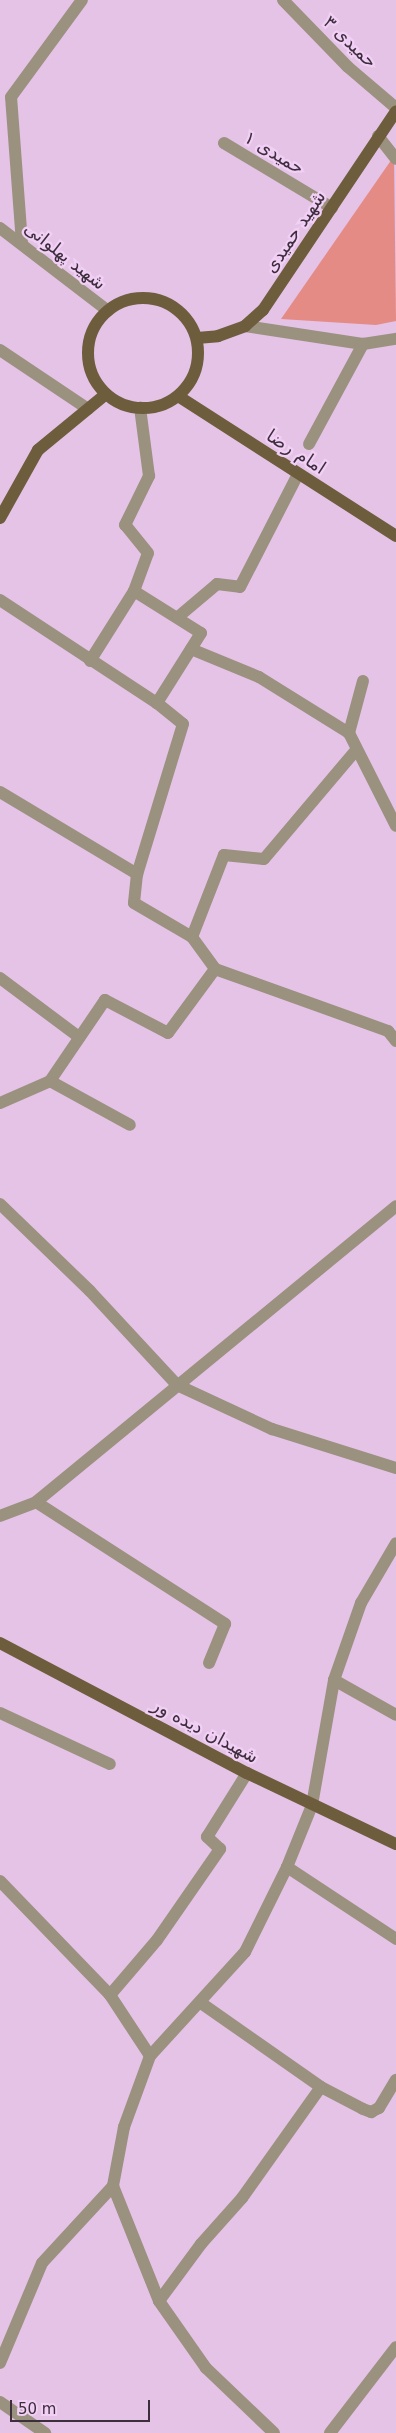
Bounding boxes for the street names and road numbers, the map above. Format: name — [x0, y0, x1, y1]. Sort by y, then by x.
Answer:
street label: حمیدی ۳ — [319, 11, 381, 73]
street label: حمیدی ۱ — [240, 127, 308, 179]
street label: شهید حمیدی — [260, 187, 330, 277]
street label: شهید پهلوانی — [20, 217, 110, 295]
street label: امام رضا — [262, 425, 330, 479]
street label: شهیدان دیده ور — [148, 1694, 262, 1768]

